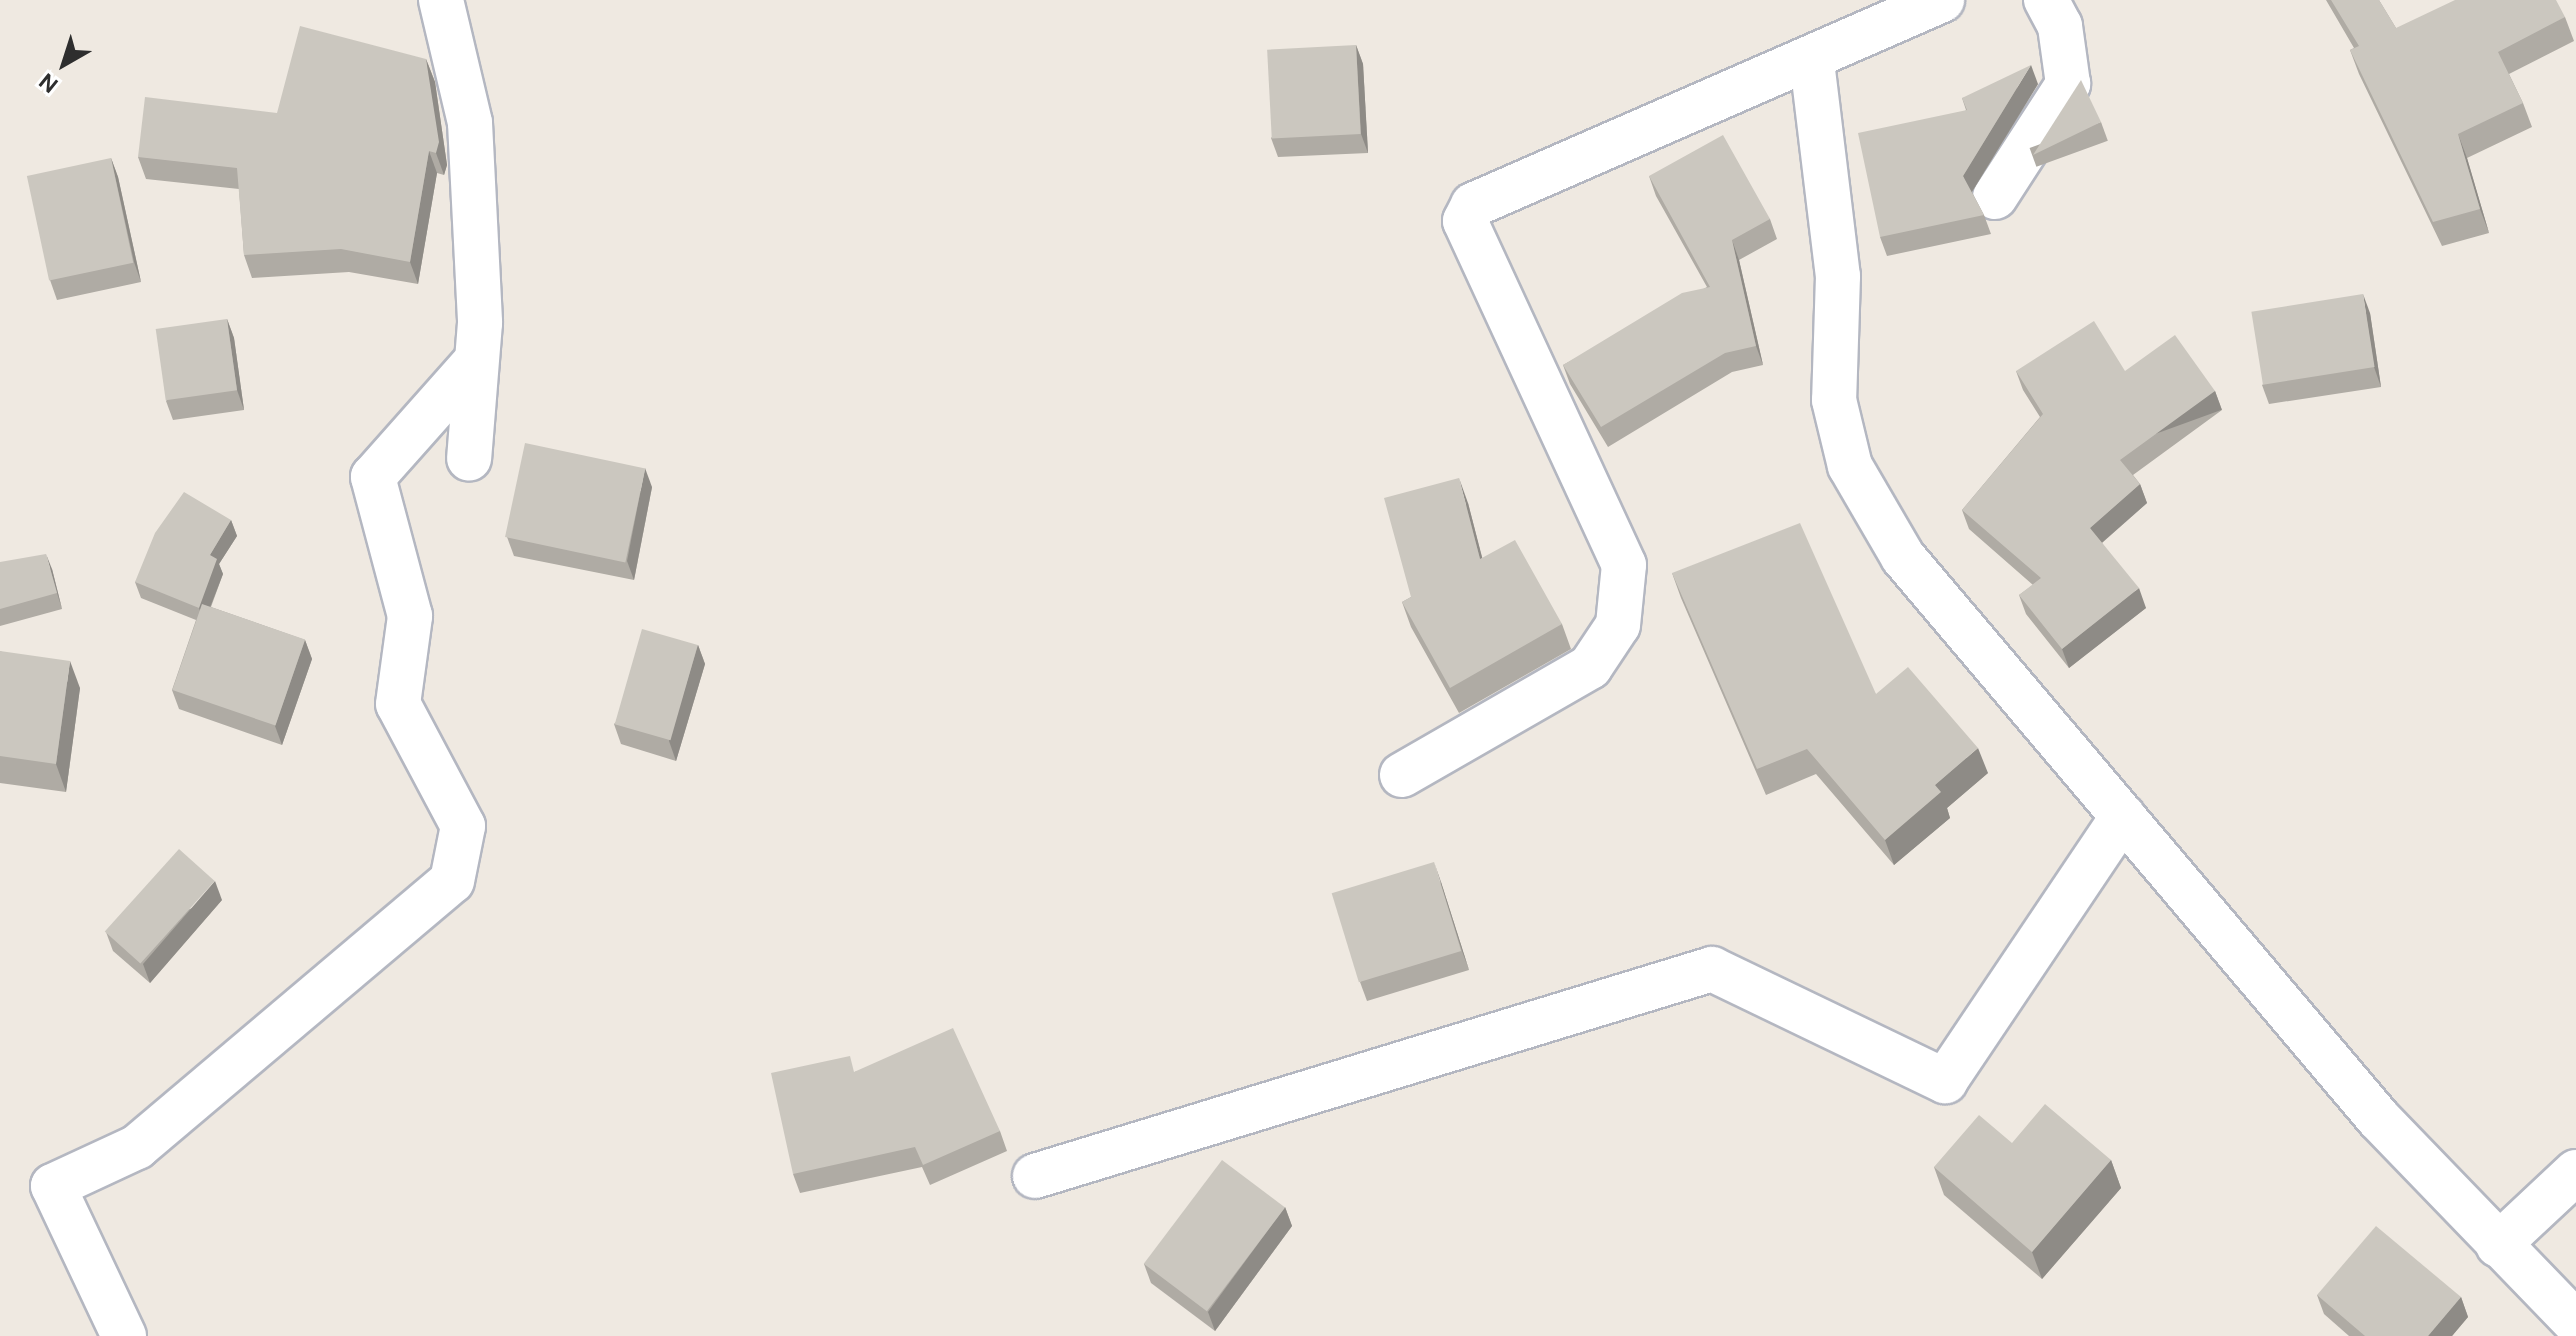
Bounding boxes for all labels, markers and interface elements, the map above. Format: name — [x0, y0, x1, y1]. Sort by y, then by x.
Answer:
north arrow — [24, 24, 104, 104]
text: N — [33, 67, 64, 99]

